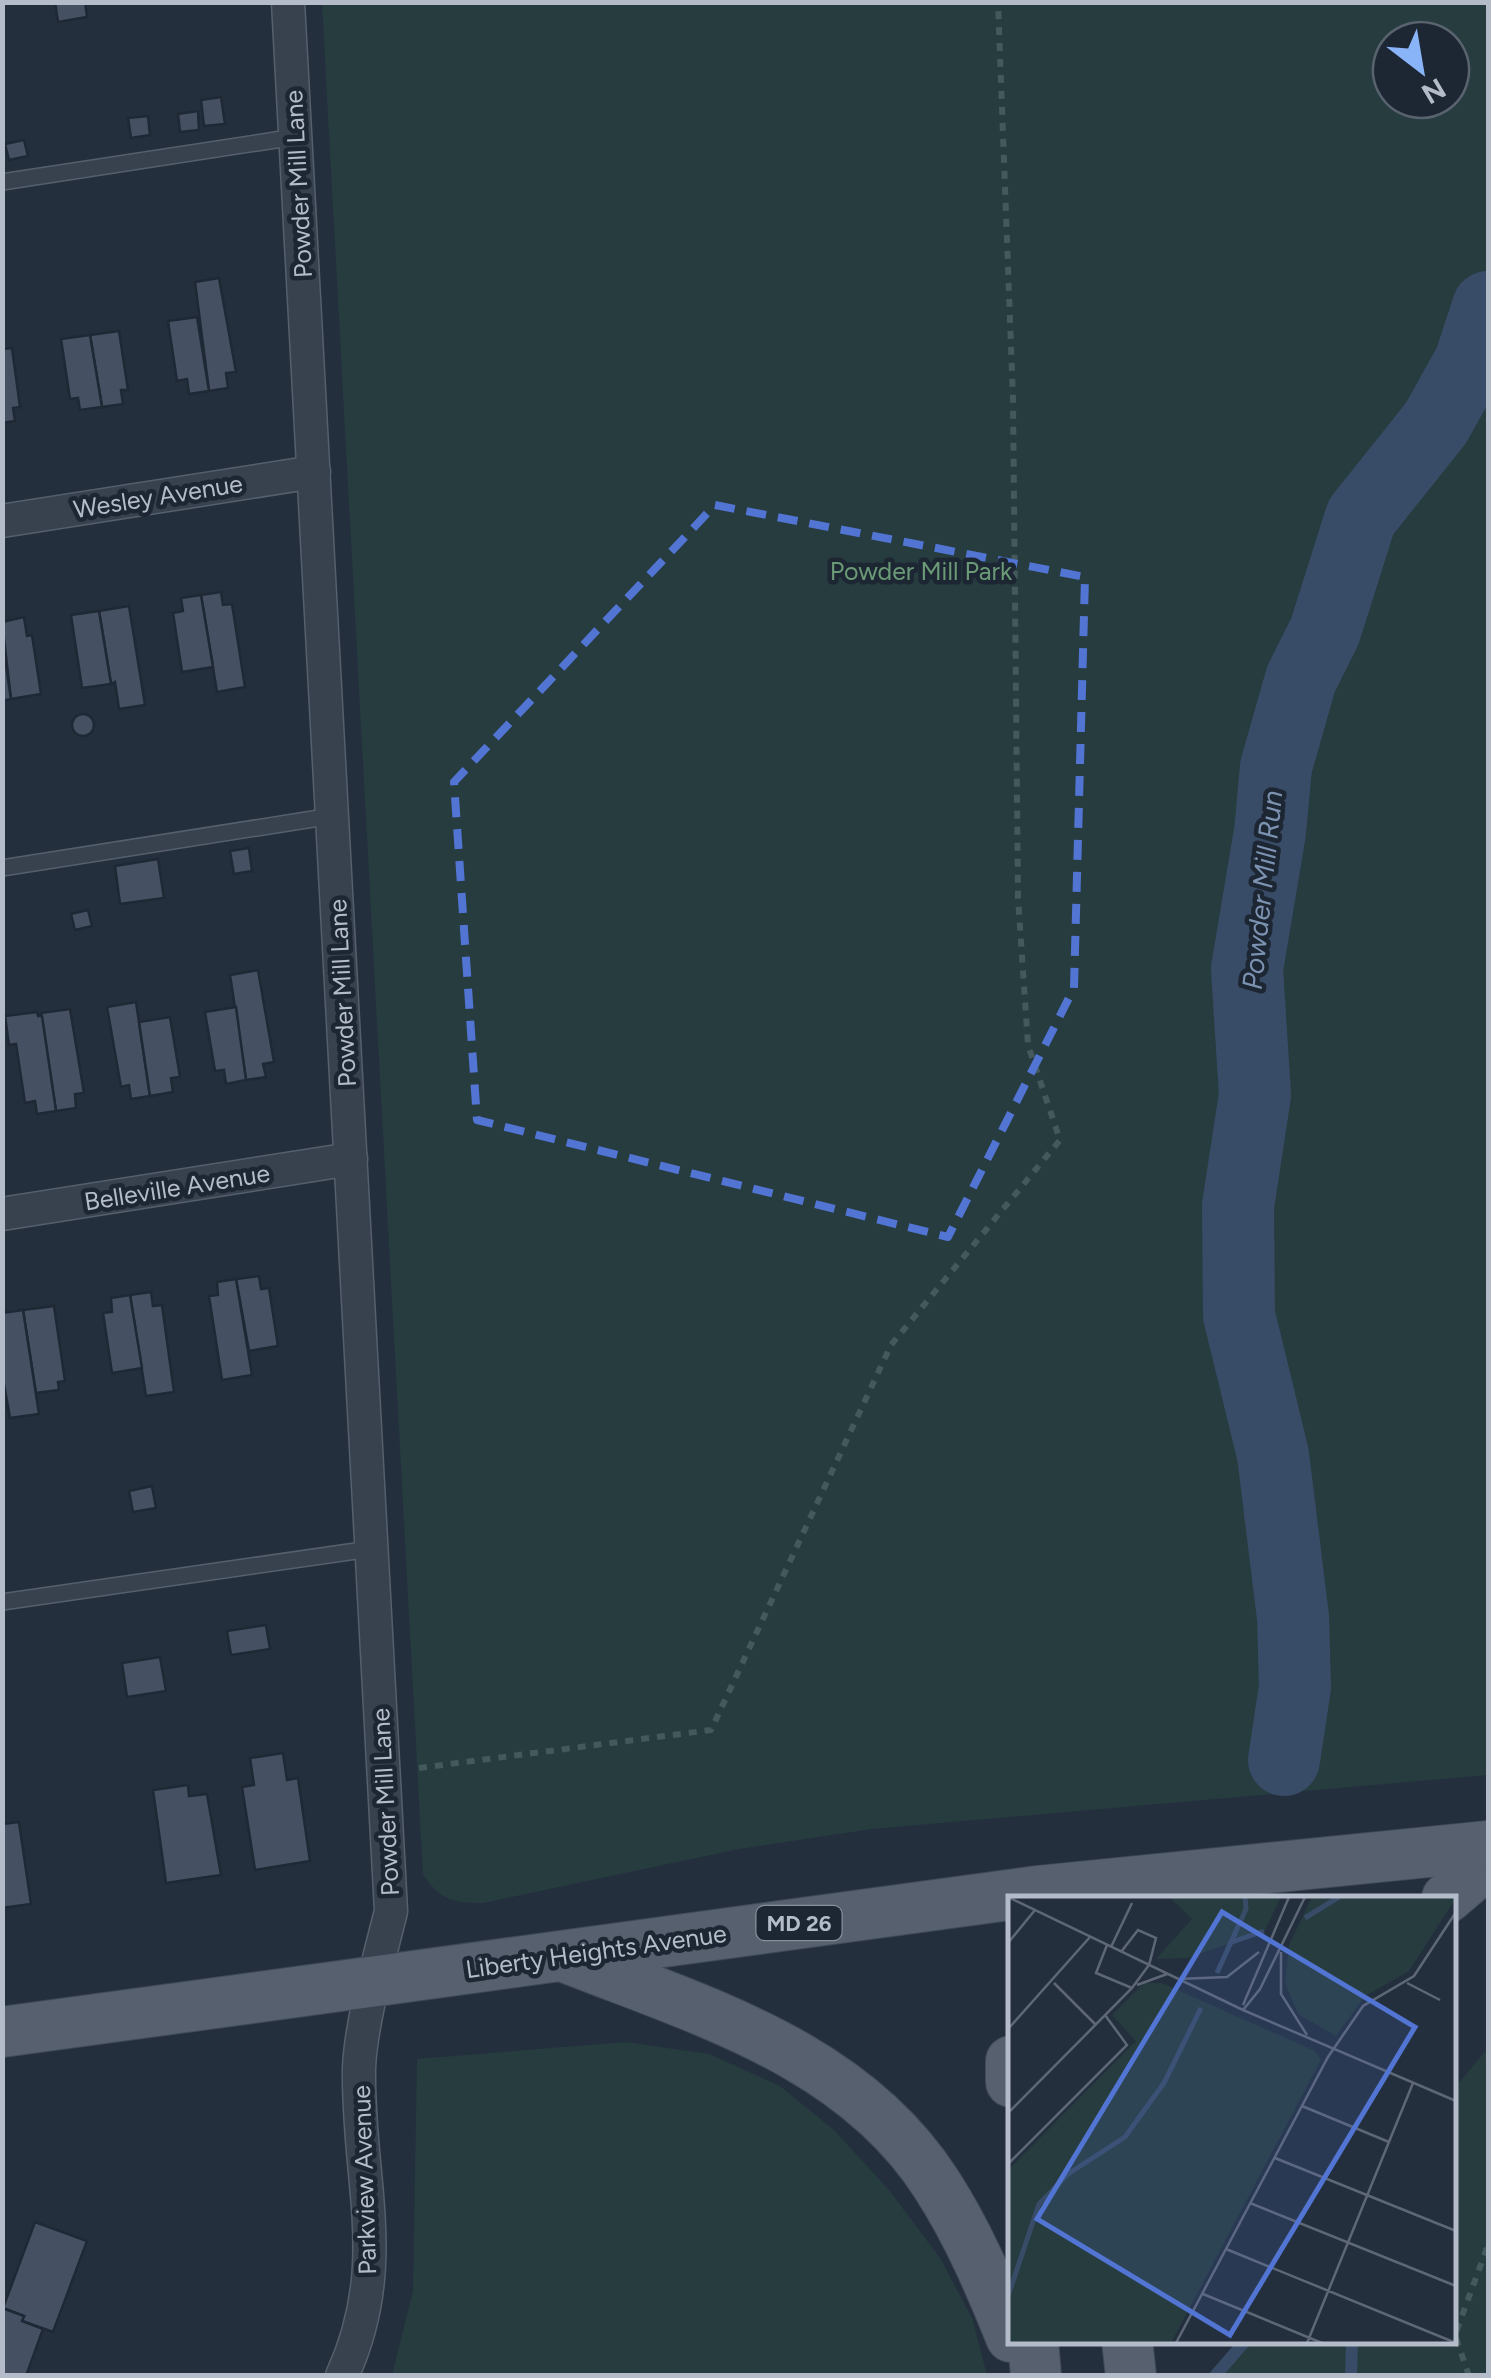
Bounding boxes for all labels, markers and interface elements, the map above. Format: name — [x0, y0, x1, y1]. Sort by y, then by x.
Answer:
north arrow — [1371, 20, 1471, 120]
text: N — [1416, 71, 1452, 112]
street label: Powder Mill Lane — [278, 89, 318, 279]
street label: Wesley Avenue — [71, 468, 245, 524]
park label: Powder Mill Park — [830, 556, 1013, 586]
water label: Powder Mill Run — [1235, 789, 1289, 991]
street label: Powder Mill Lane — [322, 898, 362, 1088]
street label: Belleville Avenue — [82, 1158, 272, 1216]
street label: Powder Mill Lane — [365, 1707, 405, 1897]
inset map — [1008, 1896, 1456, 2343]
road number: MD 26 — [756, 1906, 842, 1940]
street label: Liberty Heights Avenue — [464, 1918, 728, 1984]
street label: Parkview Avenue — [346, 2085, 382, 2275]

